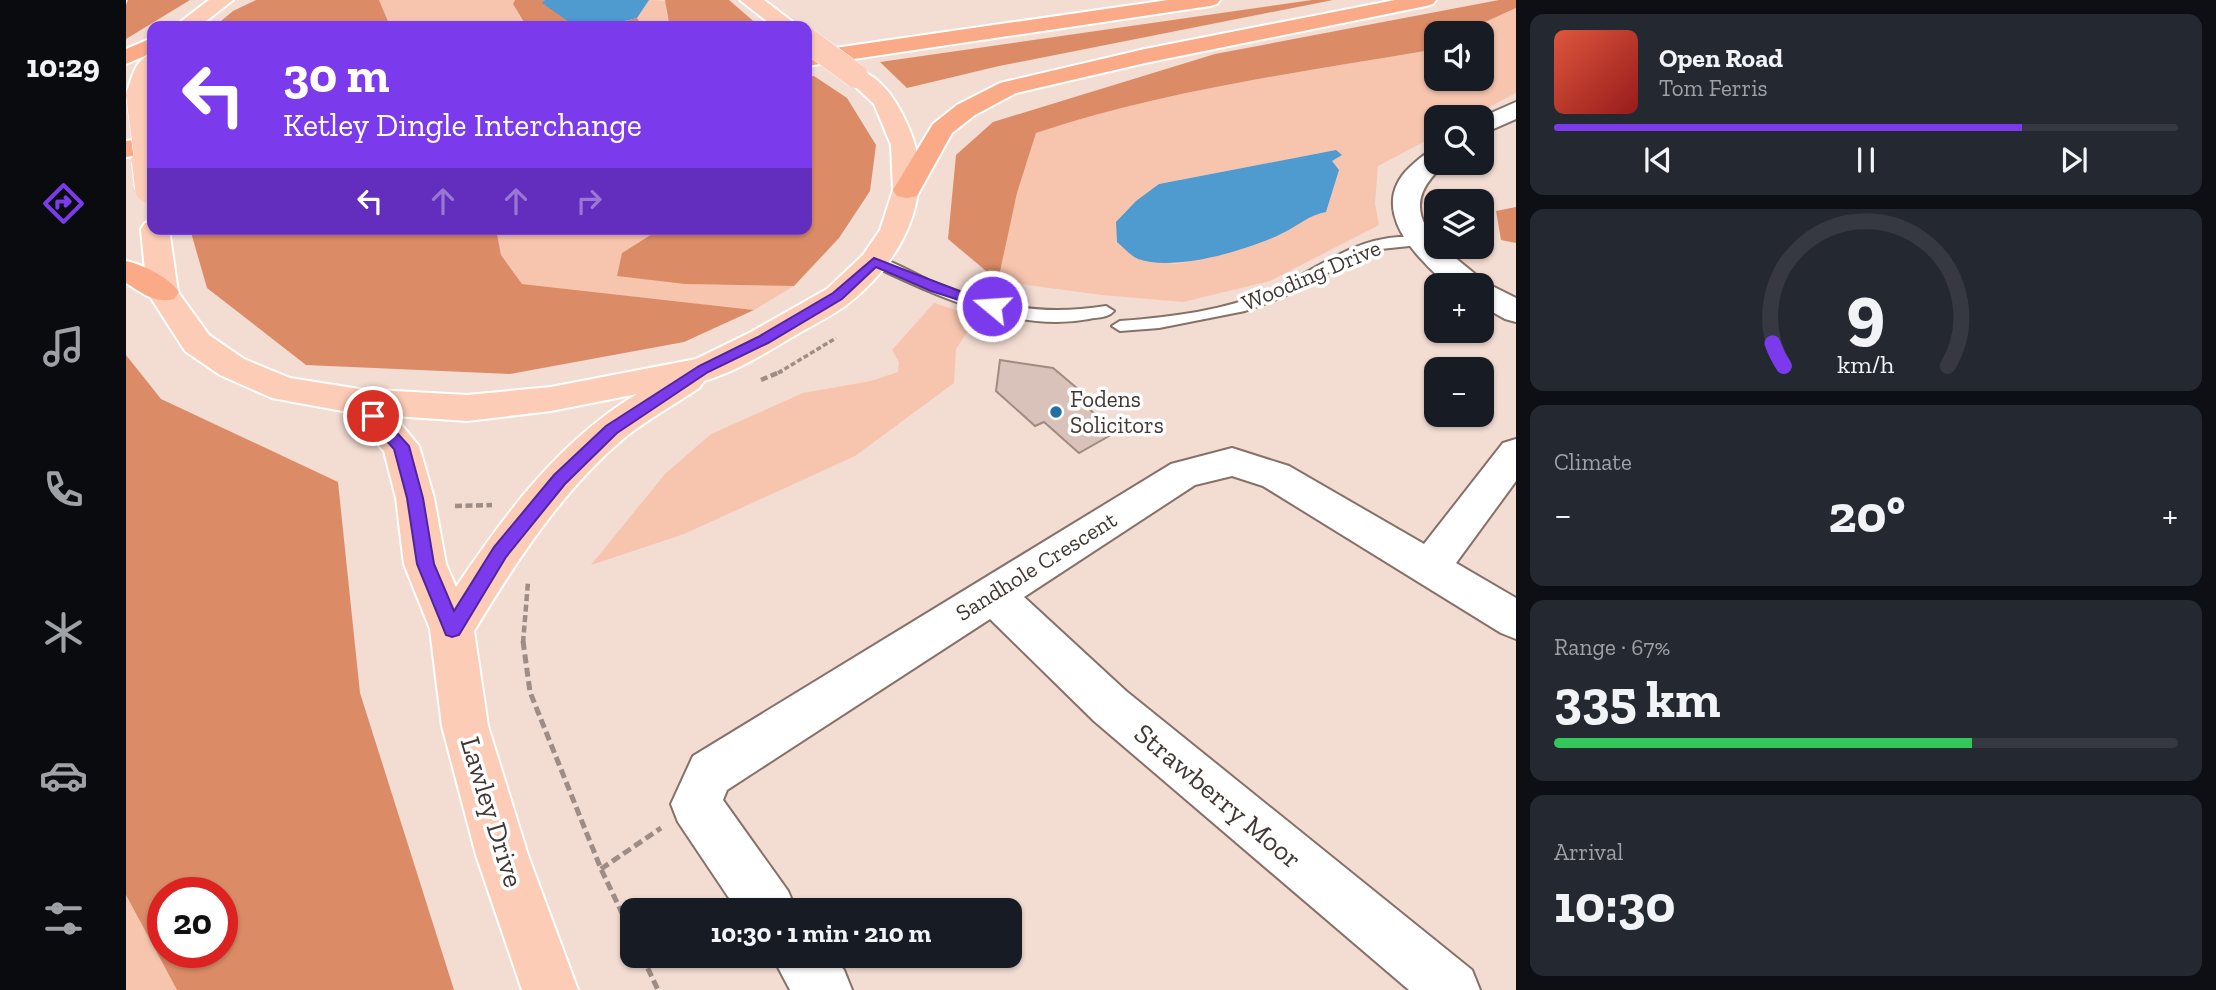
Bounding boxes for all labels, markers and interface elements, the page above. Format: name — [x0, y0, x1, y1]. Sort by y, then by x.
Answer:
map controls — [1424, 21, 1494, 427]
button: sound — [1424, 21, 1494, 91]
text: Open Road — [1659, 42, 1783, 74]
text: 30 m — [283, 46, 389, 105]
text: 10:29 — [26, 47, 100, 85]
icon: left — [168, 49, 259, 140]
text: Tom Ferris — [1659, 74, 1768, 102]
button: search — [1424, 105, 1494, 175]
text: Ketley Dingle Interchange — [283, 106, 642, 144]
icon: previous — [1639, 141, 1677, 179]
icon: pause — [1847, 141, 1885, 179]
icon: next — [2055, 141, 2093, 179]
icon: directions — [39, 179, 88, 228]
icon: left — [351, 182, 389, 220]
icon: ahead — [424, 182, 462, 220]
icon: ahead — [497, 182, 535, 220]
icon: right — [570, 182, 608, 220]
button: layers — [1424, 189, 1494, 259]
street label: Wooding Drive — [1237, 233, 1385, 317]
text: 9 — [1847, 267, 1885, 355]
position arrow — [955, 269, 1029, 343]
button: + — [1424, 273, 1494, 343]
icon: music — [39, 322, 88, 371]
text: km/h — [1837, 349, 1895, 379]
button: − — [1424, 357, 1494, 427]
place label: Fodens Solicitors — [1070, 385, 1164, 439]
pin — [343, 386, 403, 446]
icon: arrive — [354, 397, 392, 435]
marker: Fodens Solicitors — [1048, 404, 1064, 420]
text: Climate — [1554, 448, 1632, 476]
icon: phone — [39, 465, 88, 514]
text: 20° — [1829, 483, 1905, 545]
text: − — [1554, 492, 1572, 538]
text: + — [2162, 492, 2178, 538]
street label: Sandhole Crescent — [950, 505, 1122, 627]
icon: climate — [39, 608, 88, 657]
text: Range · 67% — [1554, 633, 1670, 661]
text: 335 km — [1554, 668, 1721, 730]
street label: Strawberry Moor — [1128, 717, 1308, 875]
street label: Lawley Drive — [454, 733, 530, 891]
icon: car — [39, 751, 88, 800]
text: Arrival — [1554, 838, 1623, 866]
text: 10:30 — [1554, 873, 1676, 935]
speed limit sign: 20 — [147, 877, 238, 968]
icon: filters — [39, 894, 88, 943]
text: 10:30 · 1 min · 210 m — [711, 917, 931, 949]

